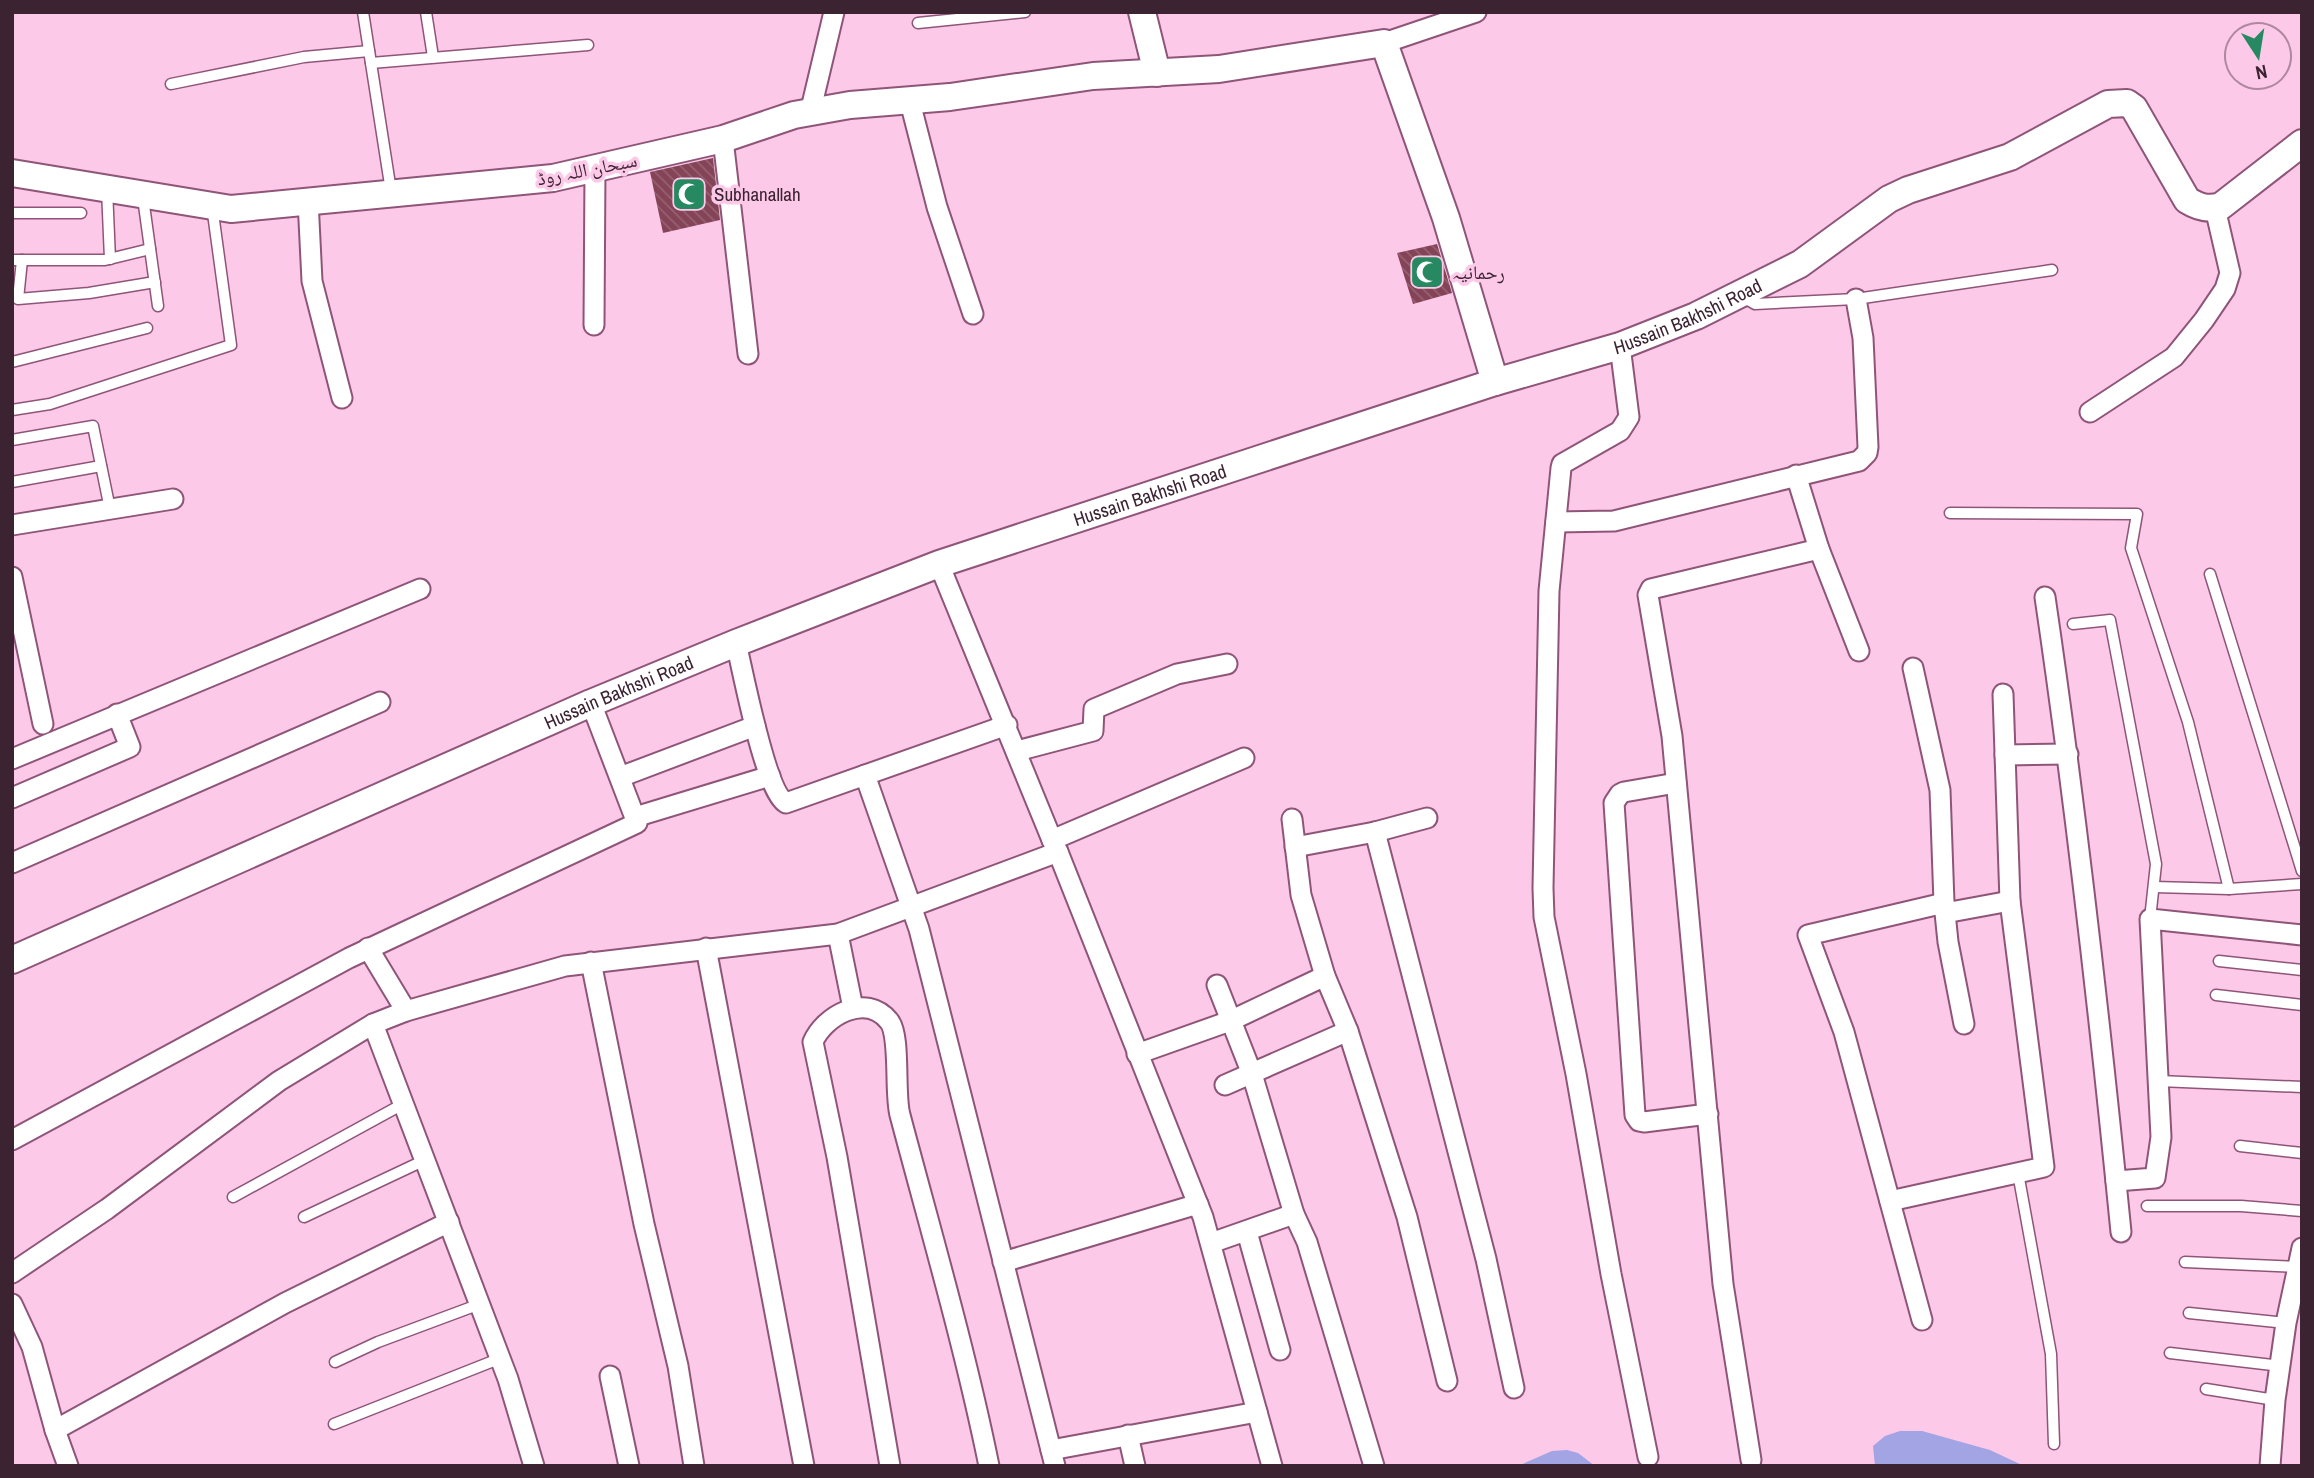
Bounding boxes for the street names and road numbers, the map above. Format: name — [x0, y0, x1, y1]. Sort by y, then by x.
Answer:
street label: سبحان اللہ روڈ — [535, 147, 639, 191]
street label: Hussain Bakhshi Road — [1611, 272, 1766, 360]
street label: Hussain Bakhshi Road — [1070, 458, 1230, 532]
street label: Hussain Bakhshi Road — [540, 649, 697, 735]

